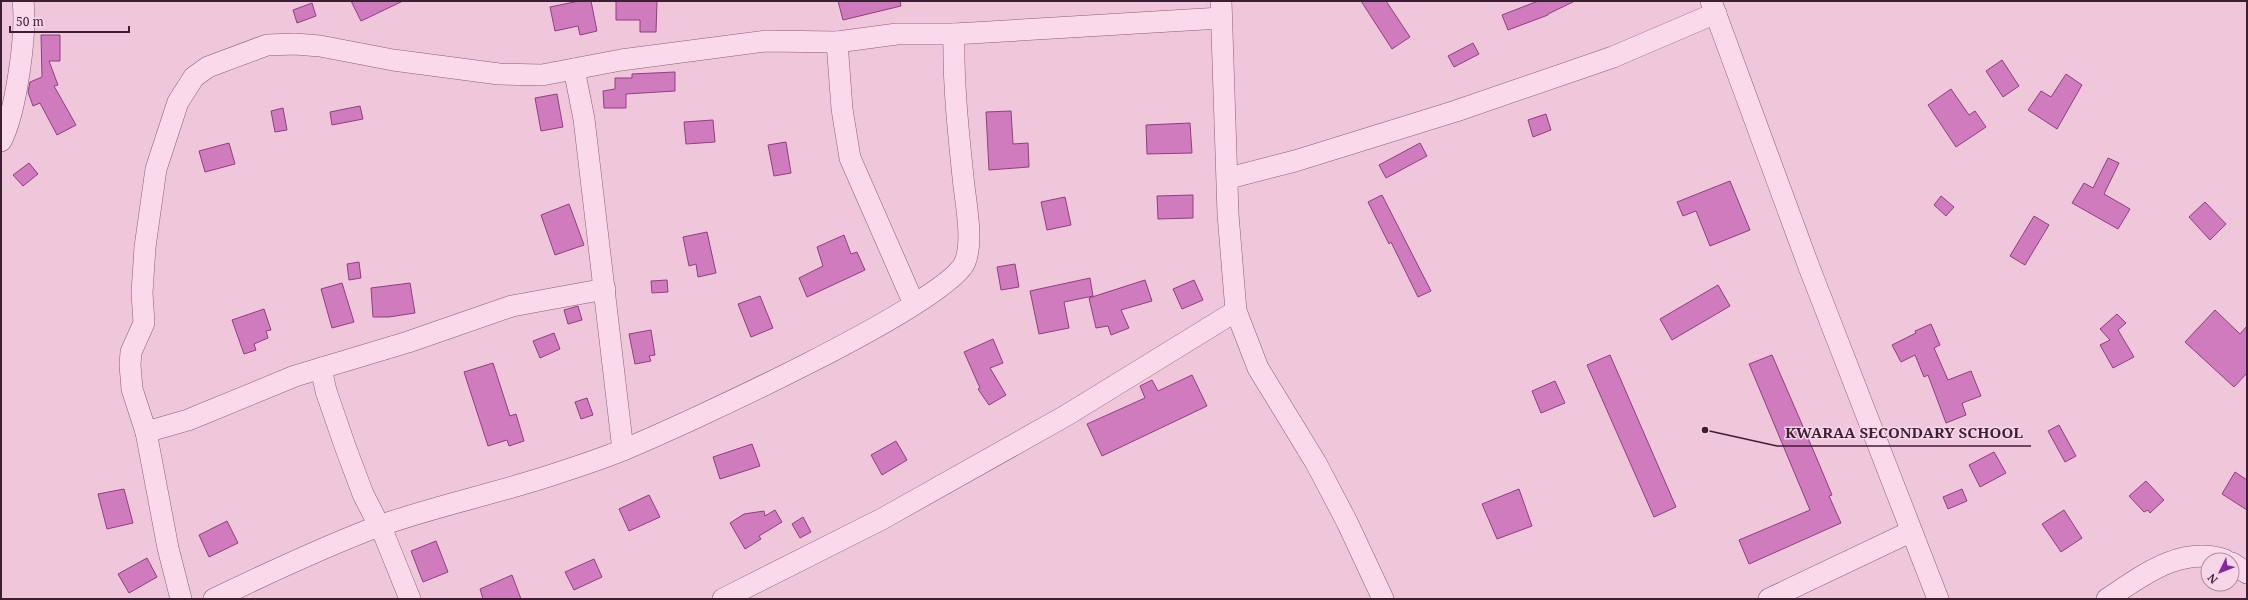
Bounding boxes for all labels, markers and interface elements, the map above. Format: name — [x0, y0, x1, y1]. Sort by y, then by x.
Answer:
scale bar — [10, 8, 129, 34]
text: 50 m — [16, 13, 44, 30]
callout: KWARAA SECONDARY SCHOOL — [1777, 419, 2031, 446]
text: KWARAA SECONDARY SCHOOL — [1785, 422, 2023, 442]
north arrow — [2200, 552, 2240, 592]
text: N — [2204, 571, 2221, 587]

